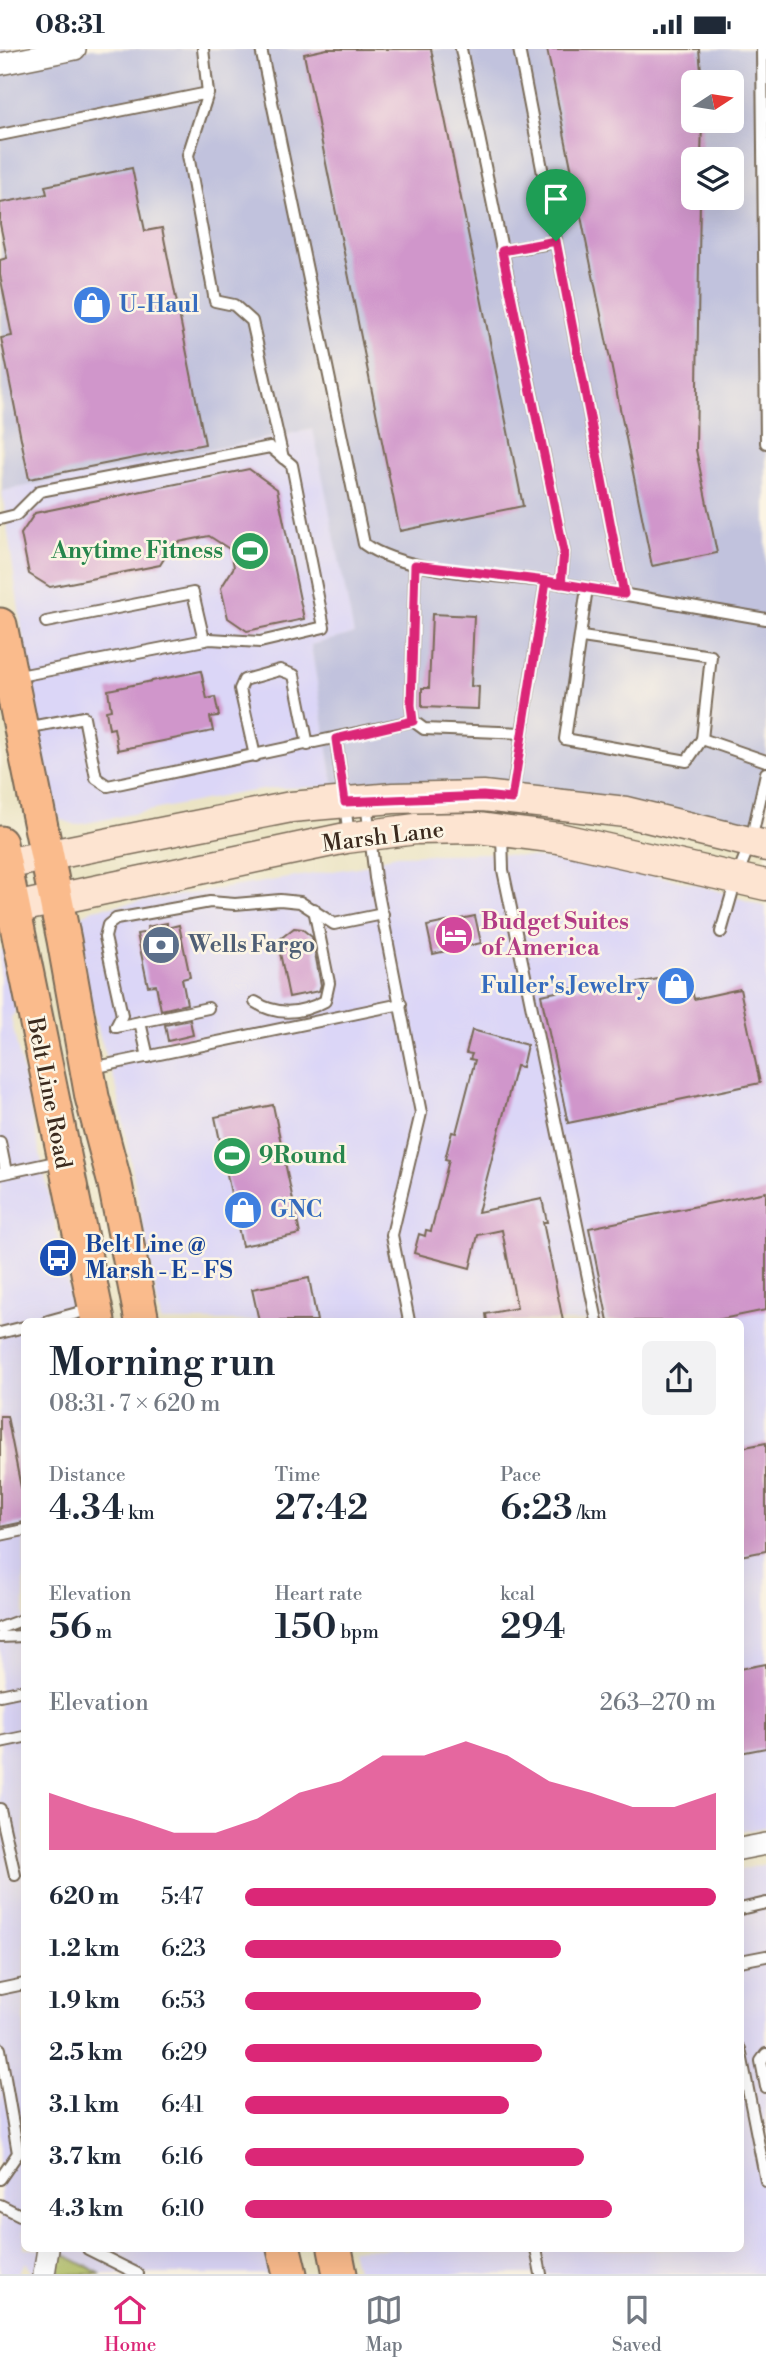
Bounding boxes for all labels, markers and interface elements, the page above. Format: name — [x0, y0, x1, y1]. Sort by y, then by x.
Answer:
text: 08:31 — [35, 9, 105, 41]
north arrow — [681, 70, 744, 133]
map controls — [681, 70, 744, 210]
button: layers — [681, 147, 744, 210]
pin — [526, 169, 586, 241]
icon: arrive — [537, 180, 575, 218]
shop icon: U-Haul — [71, 284, 113, 326]
place label: U-Haul — [119, 291, 199, 319]
sports icon: Anytime Fitness — [229, 530, 271, 572]
place label: Anytime Fitness — [50, 537, 223, 565]
street label: Marsh Lane — [320, 816, 446, 858]
place label: Budget Suites of America — [481, 908, 629, 962]
hotel icon: Budget Suites of America — [433, 914, 475, 956]
bank icon: Wells Fargo — [140, 924, 182, 966]
place label: Wells Fargo — [187, 931, 315, 959]
shop icon: Fuller's Jewelry — [655, 965, 697, 1007]
place label: Fuller's Jewelry — [481, 972, 649, 1000]
street label: Belt Line Road — [20, 1014, 77, 1171]
sports icon: 9Round — [211, 1135, 253, 1177]
place label: 9Round — [259, 1142, 347, 1170]
shop icon: GNC — [222, 1189, 264, 1231]
place label: GNC — [270, 1196, 322, 1224]
place label: Belt Line @ Marsh - E - FS — [85, 1231, 233, 1285]
bus stop icon: Belt Line @ Marsh - E - FS — [37, 1237, 79, 1279]
text: Morning run — [49, 1340, 275, 1387]
button: share — [642, 1341, 716, 1415]
text: 08:31 · 7 × 620 m — [49, 1390, 220, 1418]
text: Distance — [49, 1463, 126, 1487]
text: Time — [275, 1463, 320, 1487]
text: Pace — [500, 1463, 541, 1487]
text: 4.34 — [49, 1487, 124, 1530]
text: 27:42 — [275, 1487, 368, 1530]
text: 6:23 — [500, 1487, 573, 1530]
text: km — [124, 1501, 155, 1525]
text: /km — [573, 1501, 607, 1525]
text: Elevation — [49, 1582, 131, 1606]
text: Heart rate — [275, 1582, 362, 1606]
text: kcal — [500, 1582, 535, 1606]
text: 56 — [49, 1606, 92, 1649]
text: 150 — [275, 1606, 337, 1649]
text: 294 — [500, 1606, 566, 1649]
text: m — [92, 1620, 112, 1644]
text: bpm — [337, 1620, 379, 1644]
text: Elevation — [49, 1689, 149, 1717]
text: 263–270 m — [600, 1689, 716, 1717]
text: 620 m — [49, 1883, 119, 1911]
text: 5:47 — [161, 1883, 203, 1911]
text: 1.2 km — [49, 1935, 120, 1963]
text: 6:23 — [161, 1935, 206, 1963]
text: 1.9 km — [49, 1987, 120, 2015]
text: 6:53 — [161, 1987, 206, 2015]
text: 2.5 km — [49, 2039, 123, 2067]
text: 6:29 — [161, 2039, 207, 2067]
text: 3.1 km — [49, 2091, 119, 2119]
text: 6:41 — [161, 2091, 204, 2119]
text: 3.7 km — [49, 2143, 122, 2171]
text: 6:16 — [161, 2143, 203, 2171]
text: 4.3 km — [49, 2195, 123, 2223]
text: 6:10 — [161, 2195, 205, 2223]
tab: Home — [104, 2291, 156, 2357]
tab: Map — [365, 2291, 403, 2357]
tab: Saved — [612, 2291, 662, 2357]

